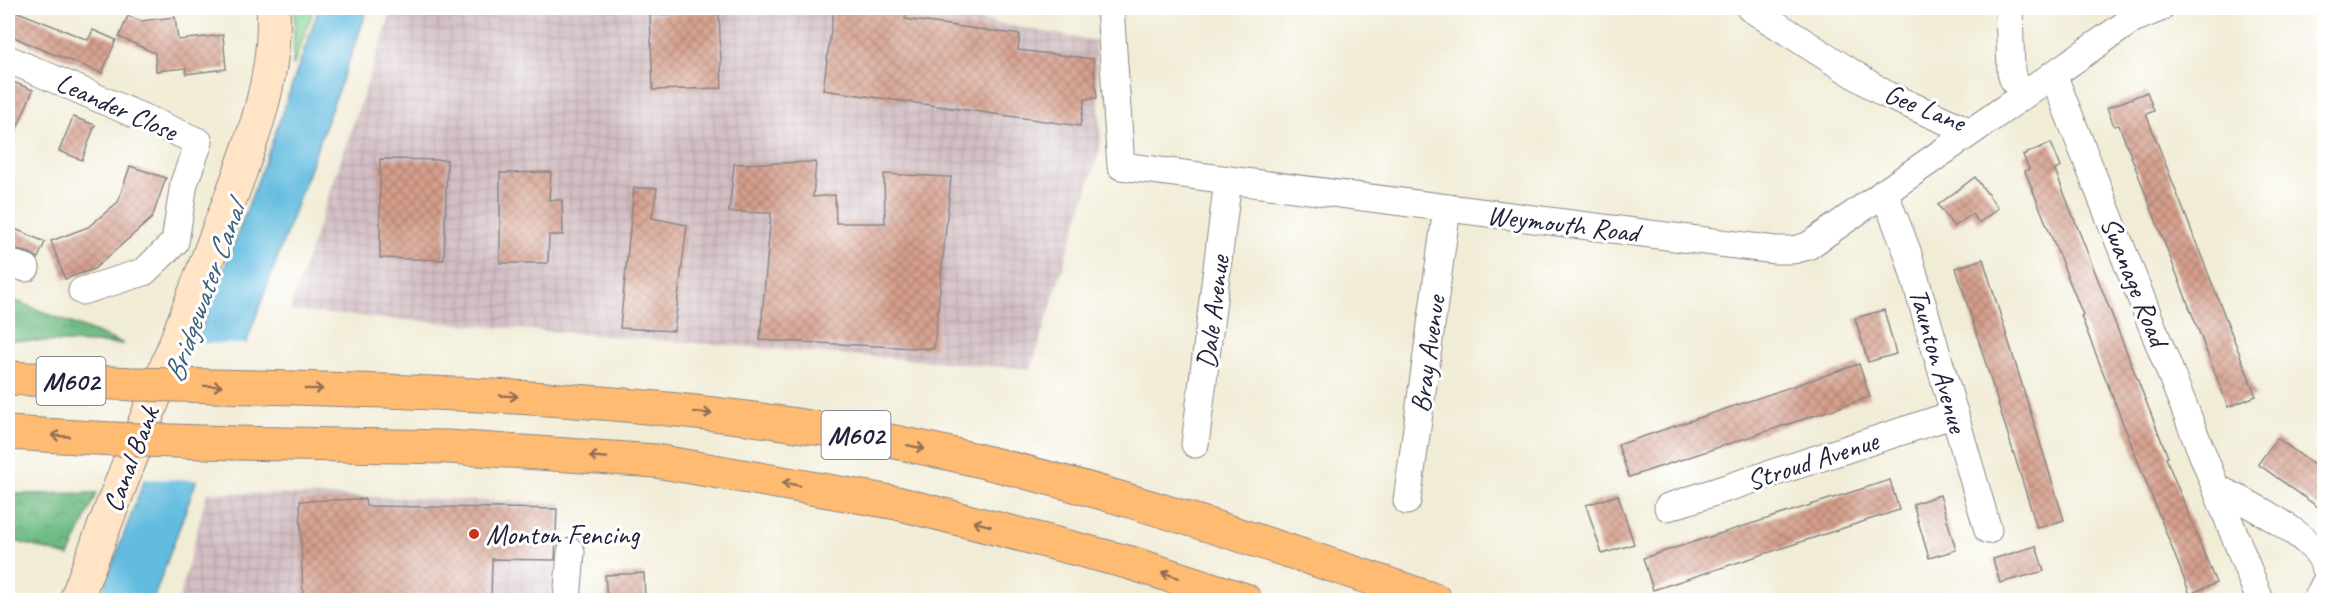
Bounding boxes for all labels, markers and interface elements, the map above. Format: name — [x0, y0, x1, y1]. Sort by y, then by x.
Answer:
street label: Leander Close — [51, 64, 184, 149]
street label: Gee Lane — [1879, 76, 1972, 140]
water label: Bridgewater Canal — [154, 189, 257, 387]
street label: Weymouth Road — [1485, 197, 1645, 251]
street label: Swanage Road — [2093, 212, 2178, 354]
street label: Dale Avenue — [1188, 252, 1237, 371]
street label: Taunton Avenue — [1901, 284, 1976, 438]
street label: Bray Avenue — [1402, 292, 1453, 415]
road number: M602 — [36, 357, 106, 405]
one-way arrow — [203, 380, 223, 392]
one-way arrow — [303, 383, 323, 394]
one-way arrow — [498, 390, 518, 401]
street label: Canal Bank — [95, 399, 167, 517]
one-way arrow — [692, 408, 712, 419]
road number: M602 — [822, 411, 890, 459]
street label: Stroud Avenue — [1742, 422, 1884, 498]
one-way arrow — [51, 431, 71, 442]
one-way arrow — [906, 442, 925, 453]
one-way arrow — [589, 452, 609, 463]
one-way arrow — [782, 479, 801, 490]
place label: Monton Fencing — [486, 517, 640, 552]
one-way arrow — [973, 518, 992, 530]
marker: Monton Fencing — [467, 527, 481, 541]
one-way arrow — [1161, 569, 1180, 580]

